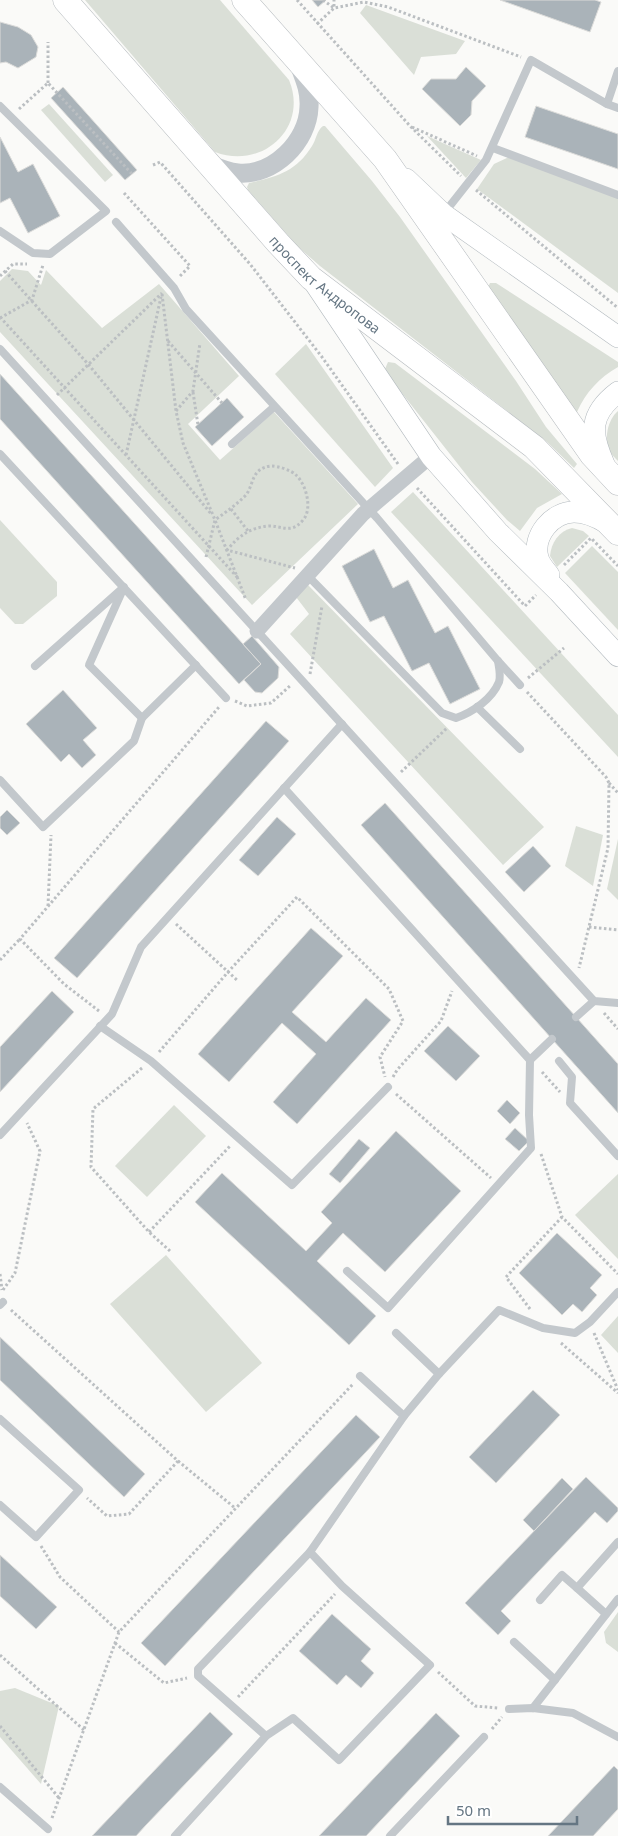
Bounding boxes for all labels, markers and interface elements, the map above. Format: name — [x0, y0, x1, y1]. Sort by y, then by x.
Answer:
street label: проспект Андропова — [266, 231, 385, 337]
scale bar — [448, 1794, 577, 1826]
text: 50 m — [456, 1800, 491, 1820]

